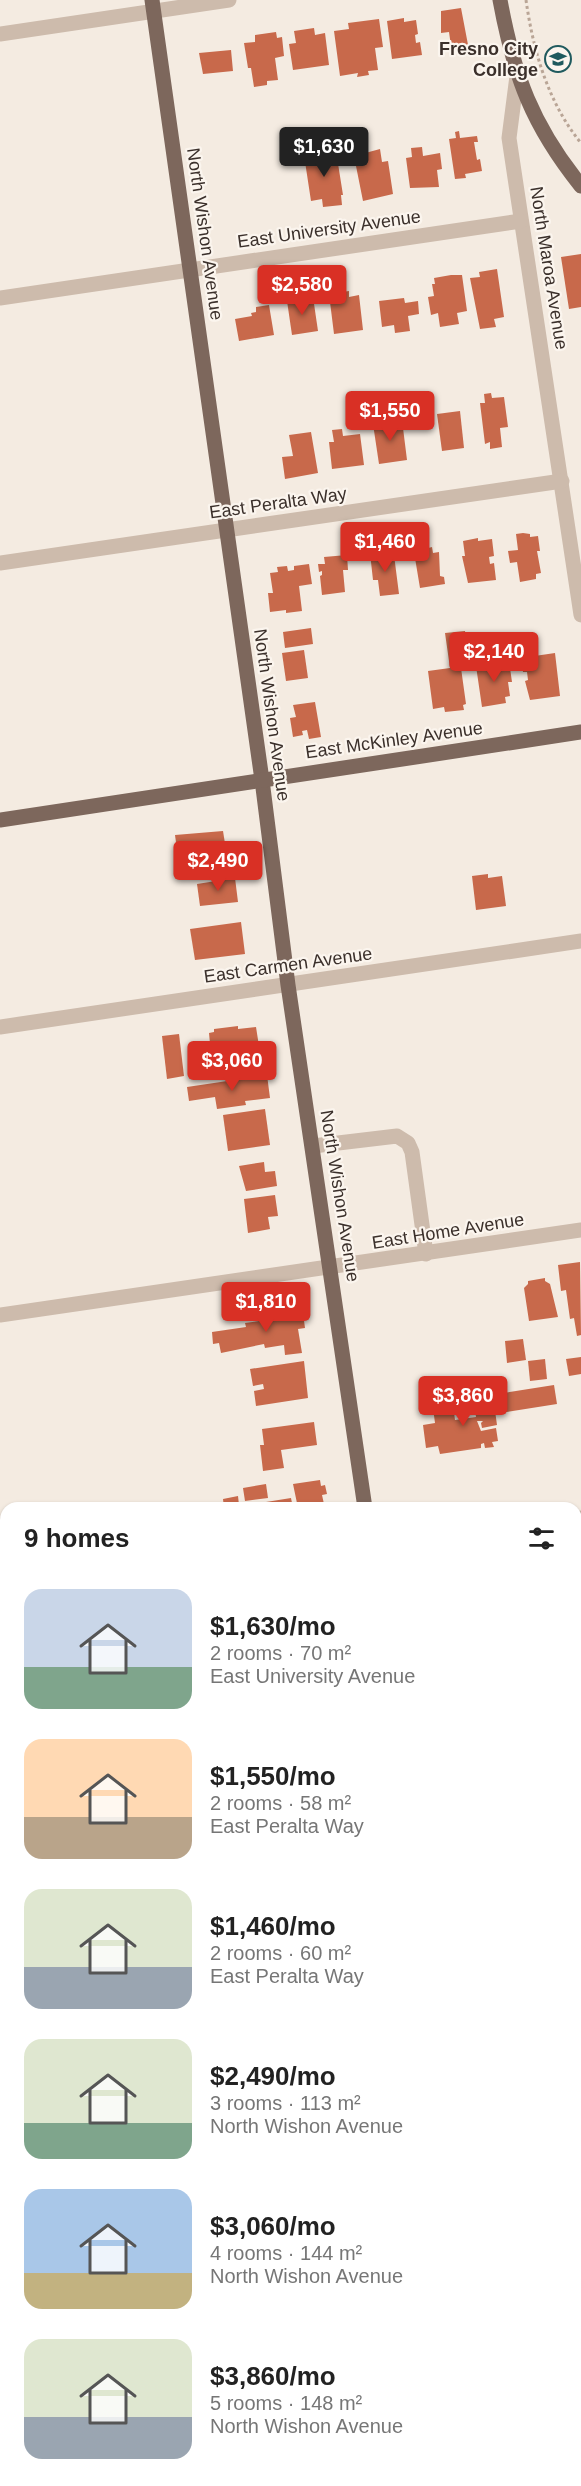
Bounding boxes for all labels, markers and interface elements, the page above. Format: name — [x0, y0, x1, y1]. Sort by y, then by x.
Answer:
place label: Fresno City College — [439, 39, 538, 80]
school or university icon: Fresno City College — [543, 44, 573, 74]
pin: $1,630 — [275, 127, 373, 178]
text: $1,630 — [293, 135, 355, 157]
street label: North Wishon Avenue — [183, 147, 227, 321]
street label: North Maroa Avenue — [526, 185, 572, 351]
street label: East University Avenue — [236, 206, 422, 252]
pin: $2,580 — [253, 265, 351, 316]
text: $2,580 — [271, 273, 333, 295]
pin: $1,550 — [341, 391, 439, 442]
text: $1,550 — [359, 399, 421, 421]
street label: East Peralta Way — [208, 483, 348, 523]
pin: $1,460 — [336, 522, 434, 573]
text: $1,460 — [354, 530, 416, 552]
street label: North Wishon Avenue — [250, 628, 294, 802]
pin: $2,140 — [445, 632, 543, 683]
text: $2,140 — [463, 640, 525, 662]
street label: East McKinley Avenue — [304, 718, 484, 762]
pin: $2,490 — [169, 841, 267, 892]
text: $2,490 — [187, 849, 249, 871]
street label: East Carmen Avenue — [203, 943, 373, 987]
pin: $3,060 — [183, 1041, 281, 1092]
text: $3,060 — [201, 1049, 263, 1071]
street label: North Wishon Avenue — [317, 1109, 363, 1283]
street label: East Home Avenue — [370, 1209, 526, 1253]
pin: $1,810 — [217, 1282, 315, 1333]
text: $1,810 — [235, 1290, 297, 1312]
pin: $3,860 — [414, 1376, 512, 1427]
text: $3,860 — [432, 1384, 494, 1406]
icon: filters — [525, 1522, 558, 1555]
text: 9 homes — [24, 1523, 130, 1553]
text: $1,630/mo — [210, 1611, 336, 1641]
icon: home — [72, 1613, 144, 1685]
text: 2 rooms · 70 m² — [210, 1642, 351, 1664]
text: East University Avenue — [210, 1665, 415, 1687]
text: $1,550/mo — [210, 1761, 336, 1791]
icon: home — [72, 1763, 144, 1835]
text: 2 rooms · 58 m² — [210, 1792, 351, 1814]
text: East Peralta Way — [210, 1815, 364, 1837]
text: $1,460/mo — [210, 1911, 336, 1941]
icon: home — [72, 1913, 144, 1985]
text: 2 rooms · 60 m² — [210, 1942, 351, 1964]
text: East Peralta Way — [210, 1965, 364, 1987]
text: $2,490/mo — [210, 2061, 336, 2091]
icon: home — [72, 2063, 144, 2135]
text: 3 rooms · 113 m² — [210, 2092, 361, 2114]
text: North Wishon Avenue — [210, 2115, 403, 2137]
text: $3,060/mo — [210, 2211, 336, 2241]
icon: home — [72, 2213, 144, 2285]
text: 4 rooms · 144 m² — [210, 2242, 362, 2264]
text: North Wishon Avenue — [210, 2265, 403, 2287]
text: $3,860/mo — [210, 2361, 336, 2391]
icon: home — [72, 2363, 144, 2435]
text: 5 rooms · 148 m² — [210, 2392, 362, 2414]
text: North Wishon Avenue — [210, 2415, 403, 2437]

